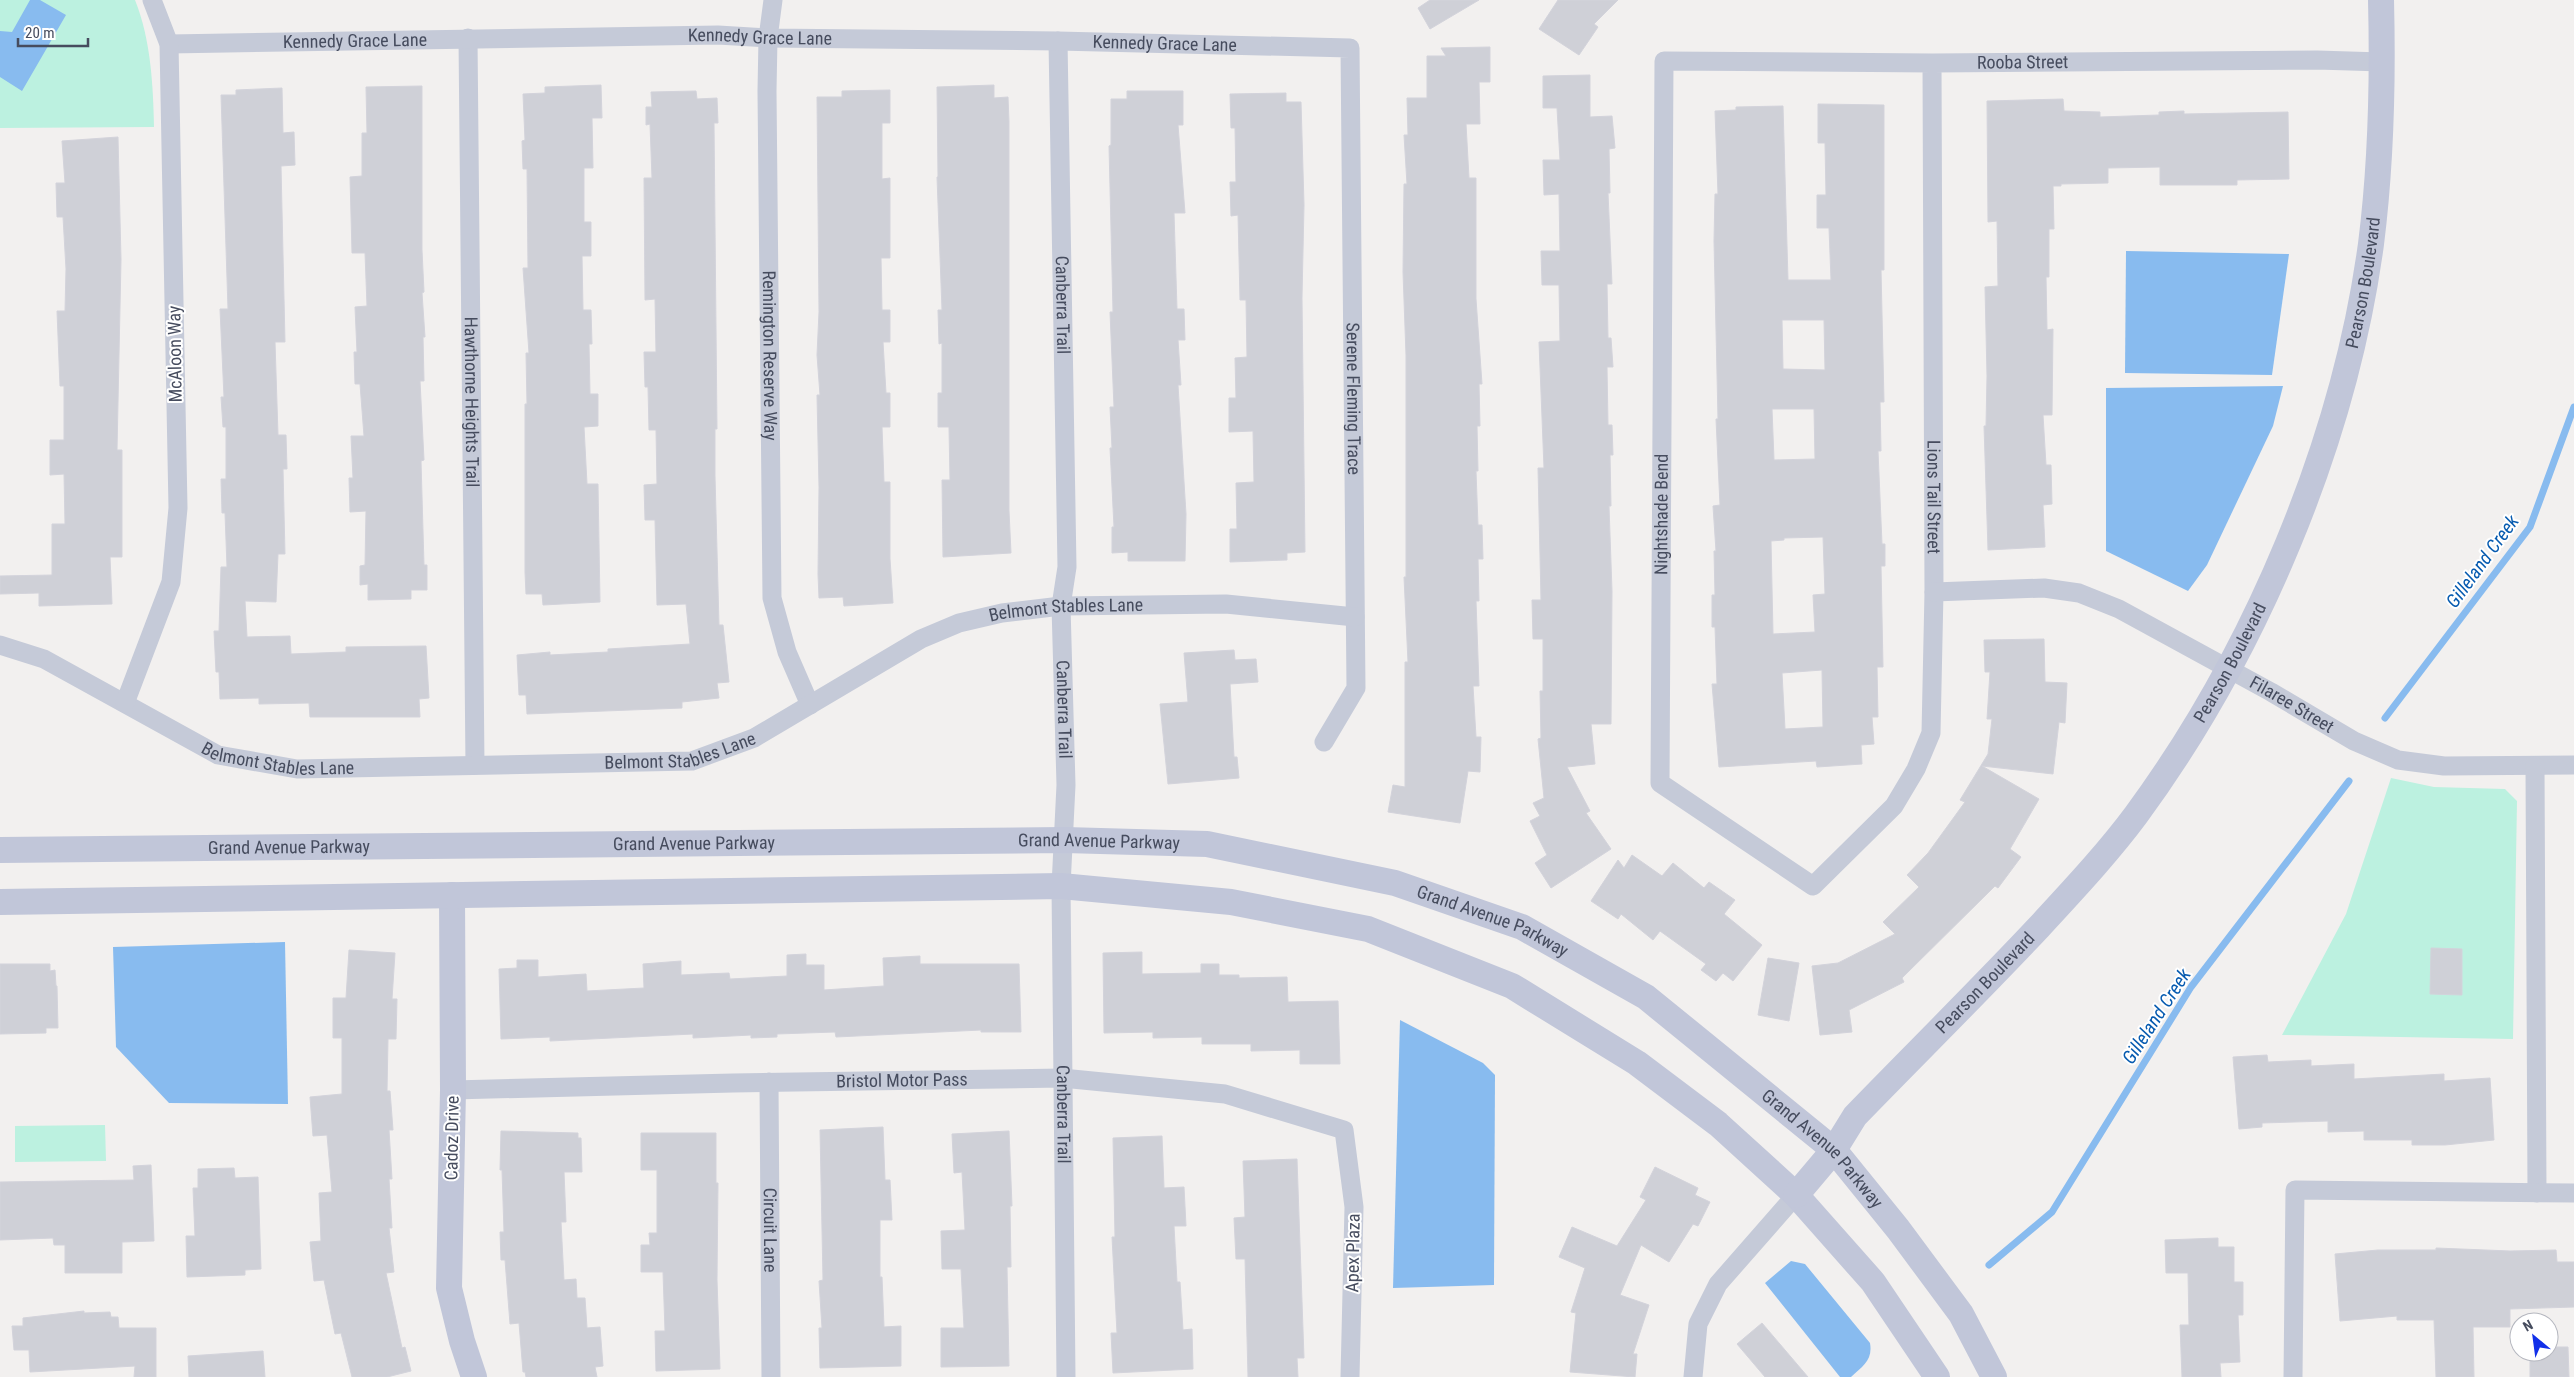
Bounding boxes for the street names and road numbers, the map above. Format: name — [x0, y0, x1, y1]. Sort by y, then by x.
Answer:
street label: Kennedy Grace Lane — [688, 24, 832, 49]
street label: Kennedy Grace Lane — [283, 29, 427, 52]
street label: Kennedy Grace Lane — [1093, 31, 1237, 55]
street label: Rooba Street — [1977, 51, 2068, 73]
street label: Pearson Boulevard — [2341, 216, 2384, 350]
street label: Canberra Trail — [1052, 255, 1074, 354]
street label: Remington Reserve Way — [759, 270, 781, 441]
street label: McAloon Way — [163, 305, 186, 403]
street label: Hawthorne Heights Trail — [461, 316, 483, 487]
street label: Serene Fleming Trace — [1343, 322, 1365, 475]
street label: Lions Tail Street — [1923, 440, 1945, 554]
street label: Nightshade Bend — [1650, 454, 1672, 575]
street label: Belmont Stables Lane — [987, 594, 1143, 626]
street label: Pearson Boulevard — [2189, 599, 2270, 726]
street label: Canberra Trail — [1053, 660, 1076, 759]
street label: Filaree Street — [2246, 671, 2338, 737]
street label: Belmont Stables Lane — [604, 727, 758, 773]
street label: Belmont Stables Lane — [198, 737, 354, 779]
street label: Grand Avenue Parkway — [1018, 829, 1181, 853]
street label: Grand Avenue Parkway — [613, 832, 776, 854]
street label: Grand Avenue Parkway — [208, 836, 371, 858]
street label: Grand Avenue Parkway — [1414, 880, 1573, 961]
street label: Pearson Boulevard — [1931, 928, 2039, 1038]
street label: Canberra Trail — [1053, 1065, 1075, 1164]
street label: Bristol Motor Pass — [836, 1068, 968, 1091]
street label: Grand Avenue Parkway — [1758, 1084, 1888, 1212]
street label: Cadoz Drive — [440, 1096, 463, 1180]
street label: Circuit Lane — [760, 1188, 781, 1272]
street label: Apex Plaza — [1341, 1213, 1364, 1293]

